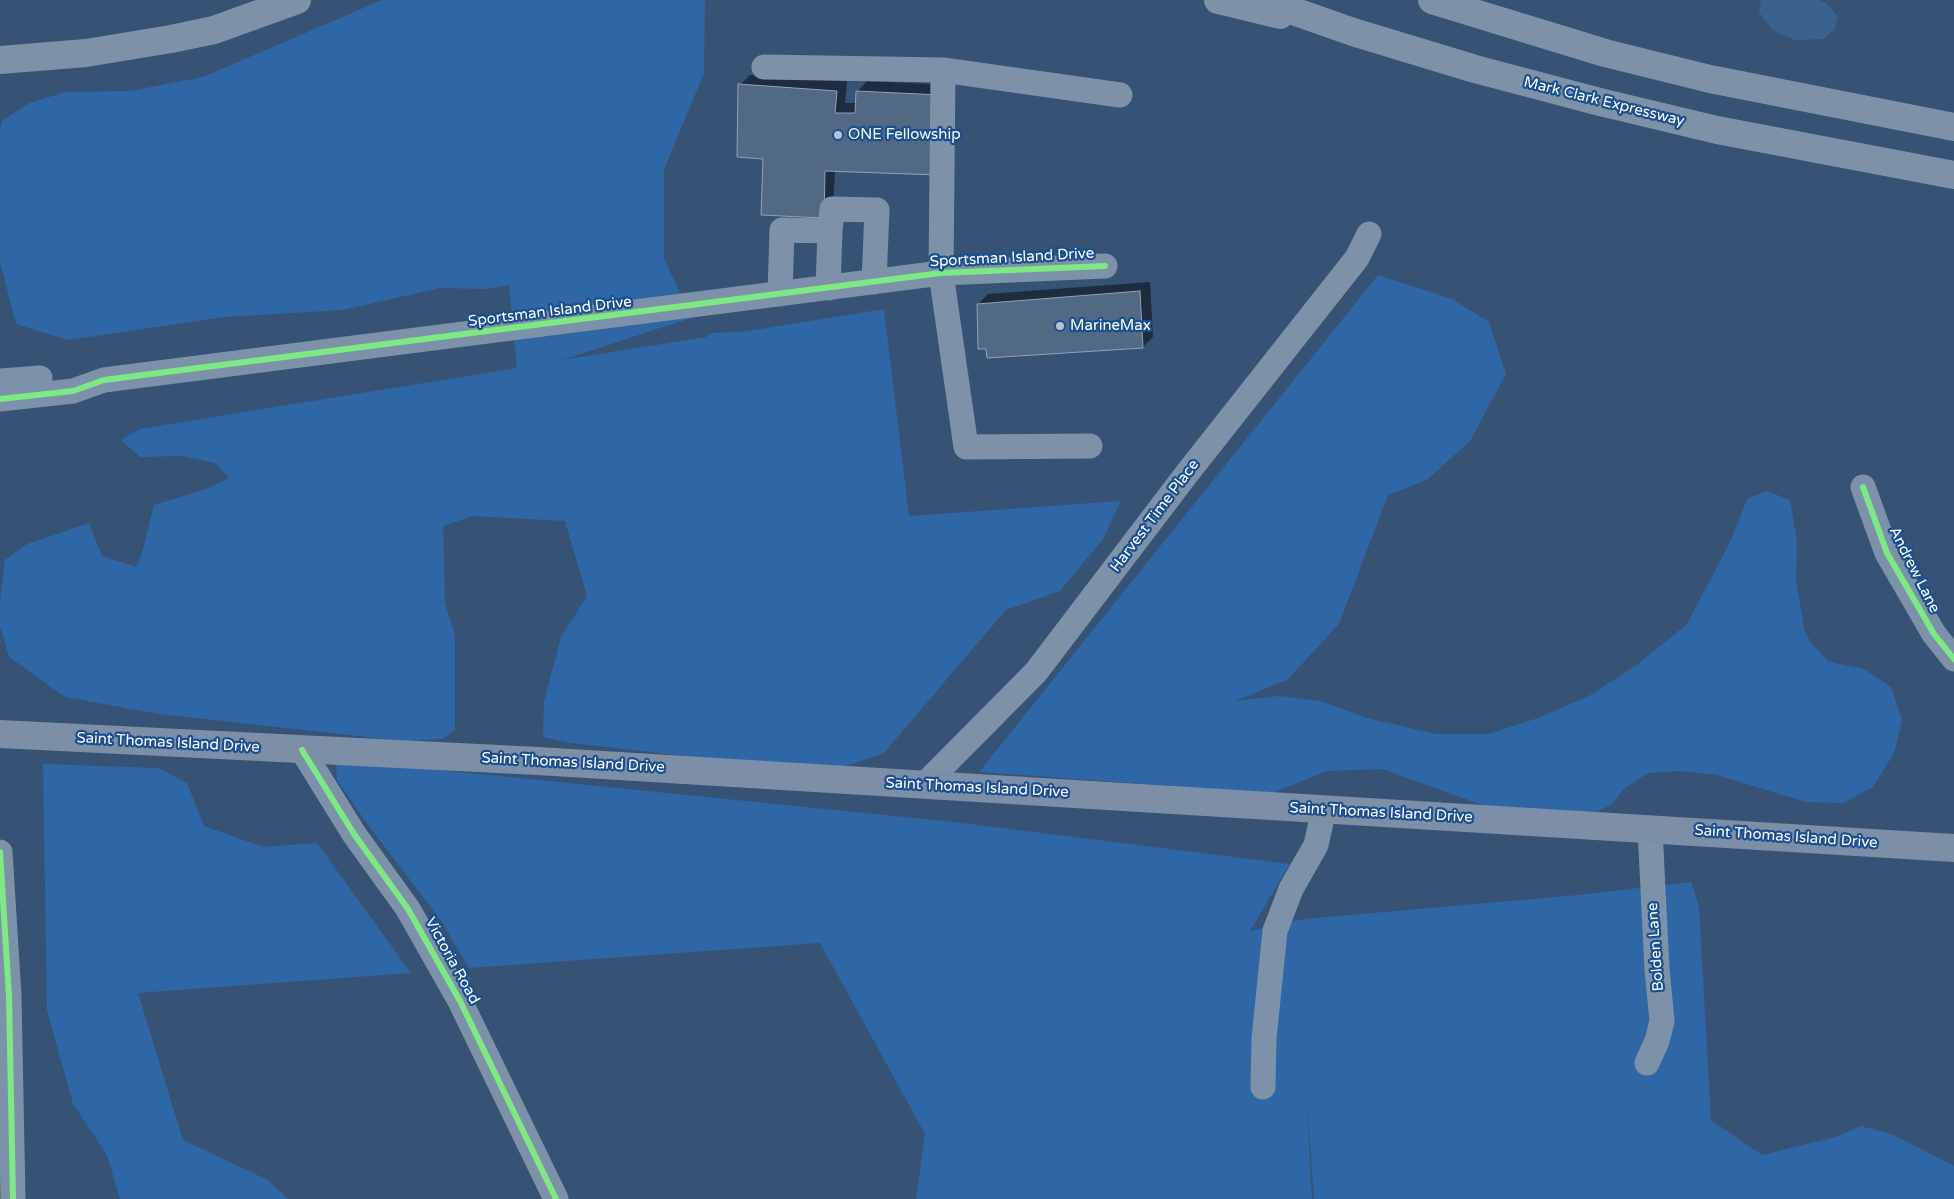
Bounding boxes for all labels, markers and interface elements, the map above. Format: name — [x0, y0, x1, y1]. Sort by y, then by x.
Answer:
street label: Mark Clark Expressway — [1522, 73, 1686, 131]
place label: ONE Fellowship — [848, 126, 961, 144]
marker: ONE Fellowship — [832, 129, 844, 141]
street label: Sportsman Island Drive — [929, 245, 1095, 271]
street label: Sportsman Island Drive — [467, 293, 633, 331]
place label: MarineMax — [1070, 317, 1151, 335]
marker: MarineMax — [1054, 320, 1066, 332]
street label: Harvest Time Place — [1107, 456, 1203, 576]
street label: Andrew Lane — [1885, 524, 1943, 616]
street label: Saint Thomas Island Drive — [76, 729, 260, 757]
street label: Saint Thomas Island Drive — [481, 749, 665, 777]
street label: Saint Thomas Island Drive — [885, 774, 1069, 802]
street label: Saint Thomas Island Drive — [1289, 799, 1473, 827]
street label: Saint Thomas Island Drive — [1694, 822, 1878, 852]
street label: Bolden Lane — [1644, 902, 1668, 992]
street label: Victoria Road — [421, 915, 483, 1007]

